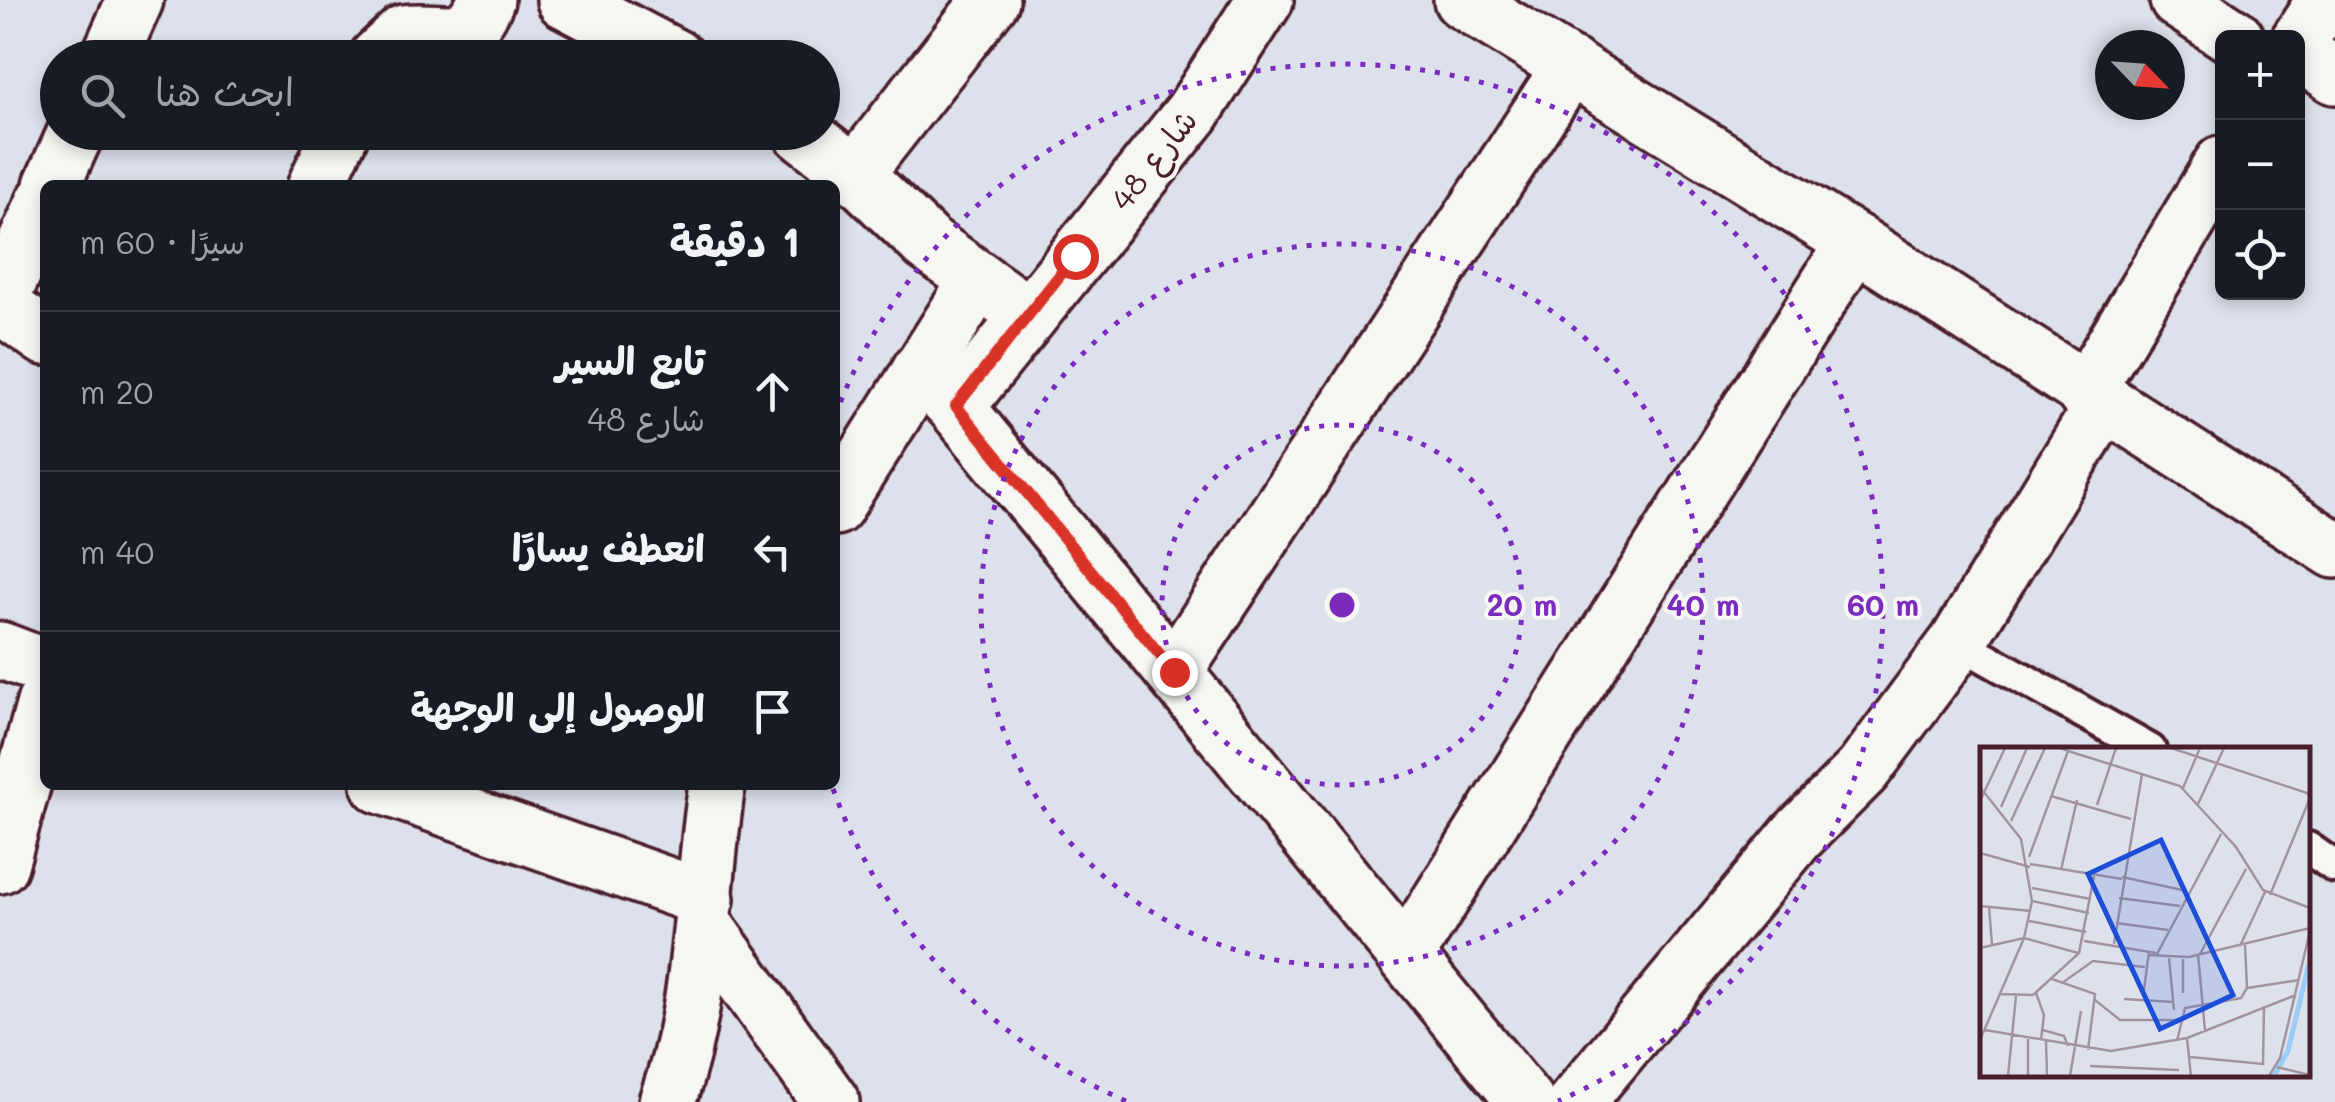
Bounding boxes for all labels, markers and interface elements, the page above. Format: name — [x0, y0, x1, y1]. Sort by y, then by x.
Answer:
north arrow — [2095, 30, 2185, 120]
map controls — [2215, 30, 2305, 300]
button: + — [2215, 30, 2305, 120]
search box — [40, 40, 840, 150]
text: ابحث هنا — [155, 66, 294, 116]
icon: search — [75, 68, 130, 123]
street label: شارع 48 — [1100, 99, 1208, 221]
button: − — [2215, 120, 2305, 210]
button: locate — [2215, 210, 2305, 300]
text: 1 دقيقة — [669, 213, 800, 268]
text: سيرًا · 60 m — [80, 220, 245, 262]
route start — [1053, 234, 1099, 280]
text: تابع السير — [556, 335, 705, 385]
icon: ahead — [745, 364, 800, 419]
text: 20 m — [80, 370, 153, 412]
text: شارع 48 — [587, 397, 705, 439]
text: انعطف يسارًا — [512, 522, 705, 572]
icon: left — [745, 524, 800, 579]
text: 40 m — [80, 530, 154, 572]
text: 20 m — [1487, 584, 1557, 624]
text: 40 m — [1667, 584, 1739, 624]
text: 60 m — [1847, 584, 1919, 624]
centre of rings — [1324, 587, 1360, 623]
route end — [1152, 650, 1198, 696]
text: الوصول إلى الوجهة — [410, 682, 705, 732]
icon: arrive — [745, 684, 800, 739]
inset map — [1980, 747, 2310, 1077]

